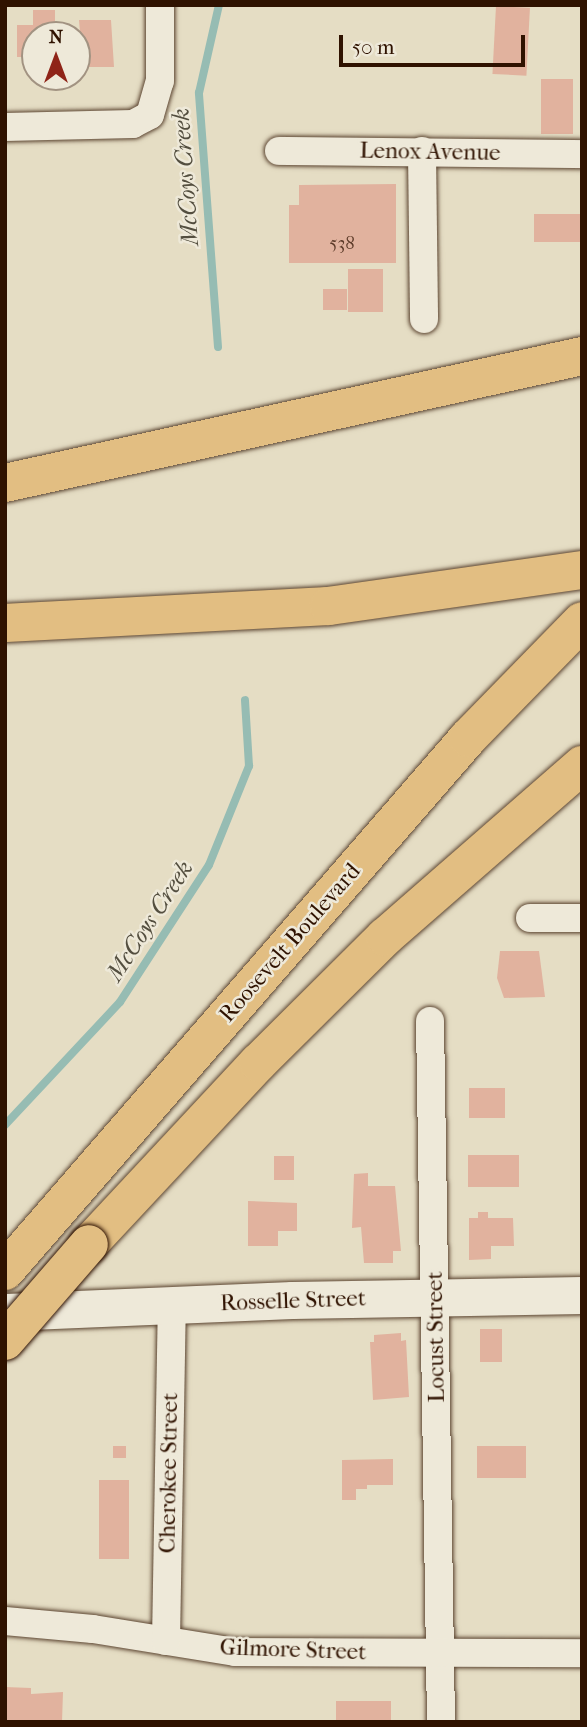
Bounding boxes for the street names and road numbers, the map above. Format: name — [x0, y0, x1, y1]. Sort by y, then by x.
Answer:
street label: Lenox Avenue — [359, 137, 501, 167]
street label: Roosevelt Boulevard — [213, 858, 367, 1028]
street label: Locust Street — [421, 1271, 451, 1403]
street label: Rosselle Street — [220, 1285, 366, 1317]
street label: Cherokee Street — [154, 1392, 184, 1554]
street label: Gilmore Street — [219, 1634, 367, 1666]

